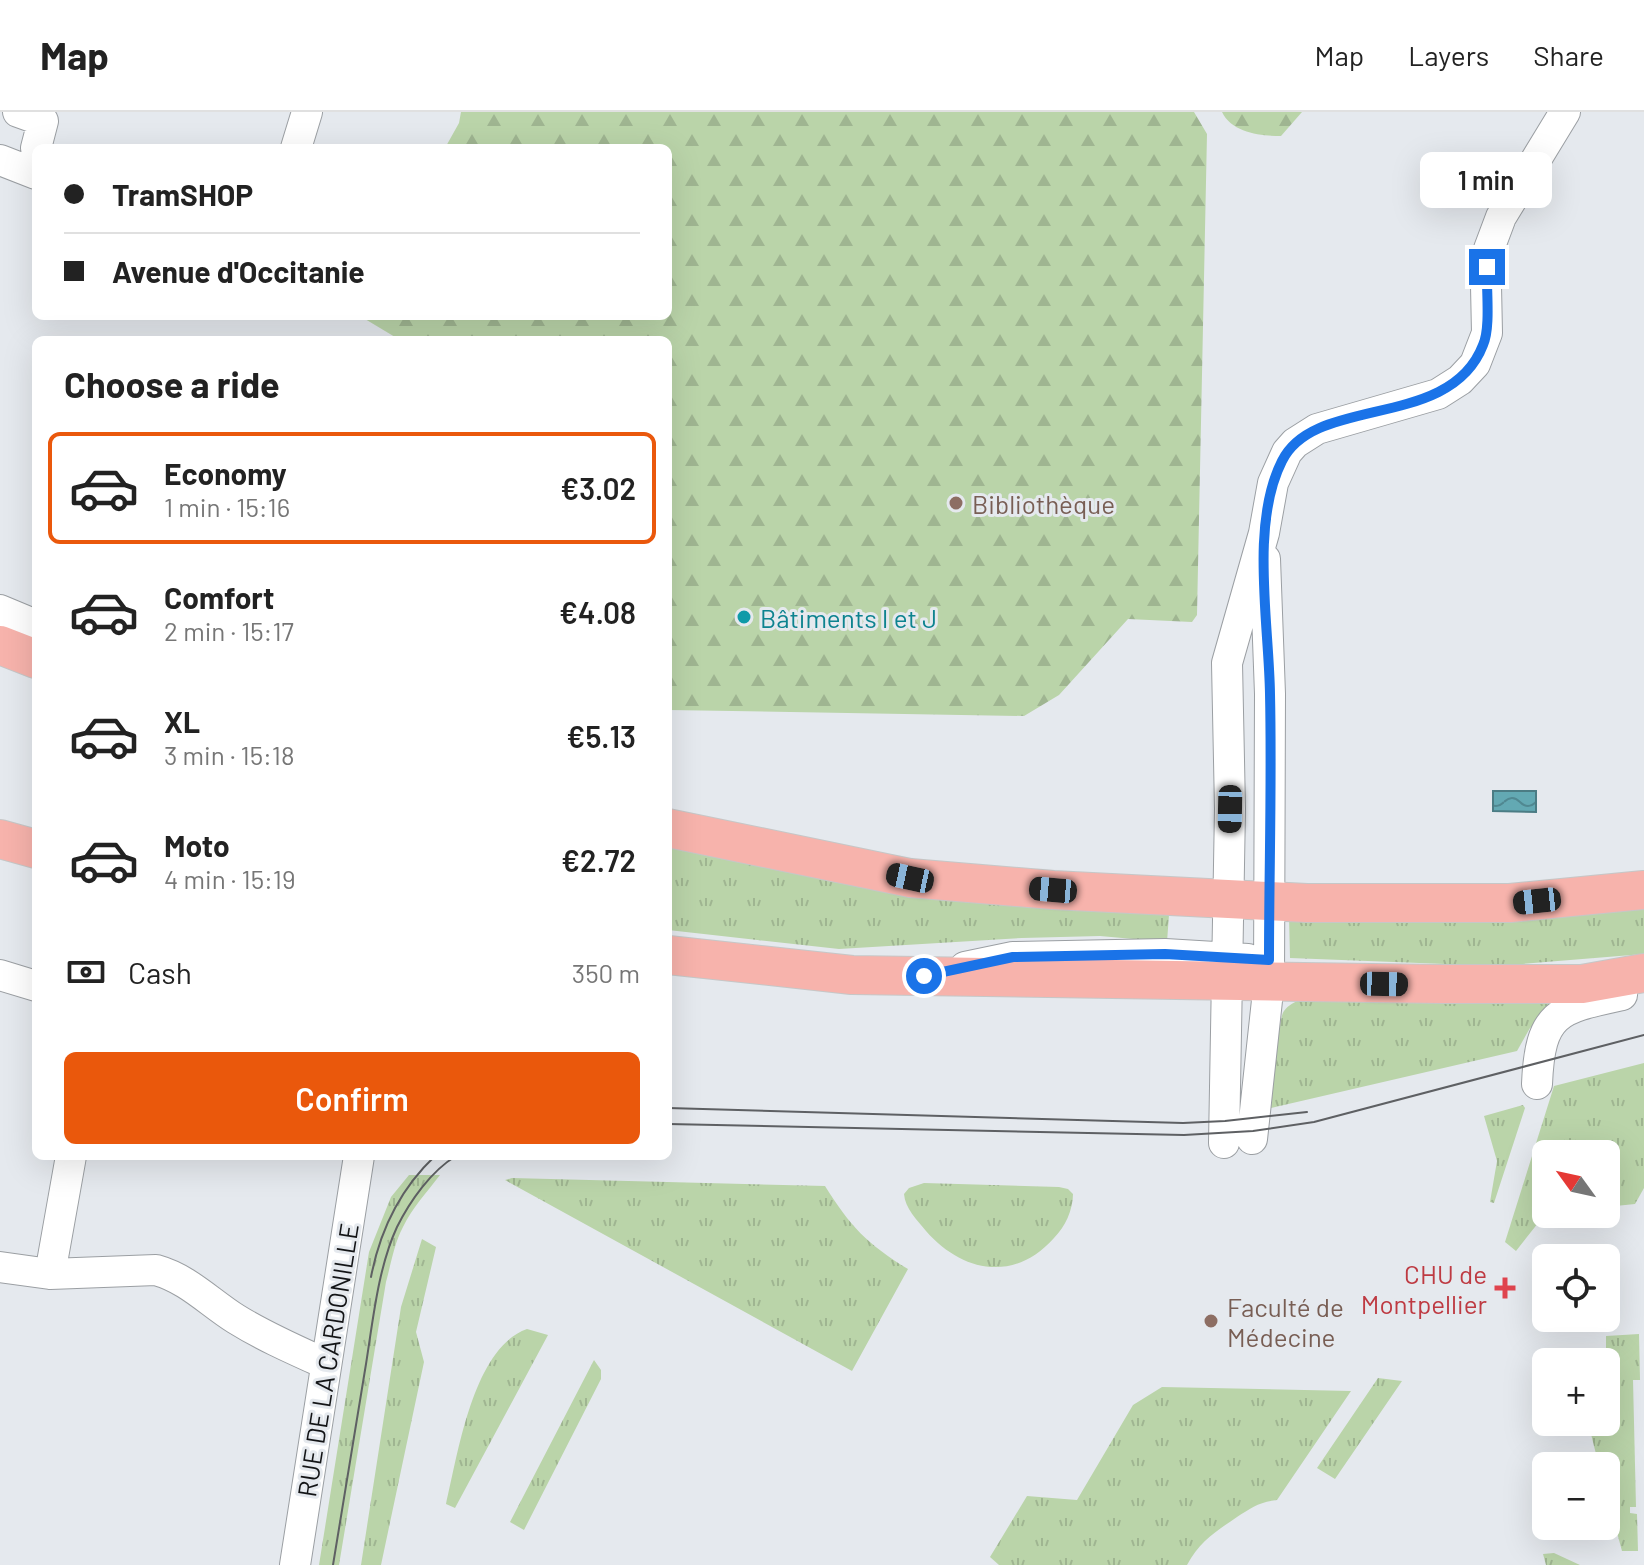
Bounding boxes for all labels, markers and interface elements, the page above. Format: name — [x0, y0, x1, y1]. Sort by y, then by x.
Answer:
text: Map — [40, 32, 109, 78]
text: Map — [1314, 38, 1364, 72]
text: Layers — [1408, 38, 1489, 72]
text: Share — [1533, 38, 1604, 72]
callout: 1 min — [1421, 151, 1553, 207]
text: 1 min — [1458, 164, 1514, 195]
text: TramSHOP — [112, 176, 253, 212]
route end — [1469, 249, 1505, 285]
text: Avenue d'Occitanie — [112, 253, 365, 289]
text: Choose a ride — [64, 362, 280, 405]
icon: car — [68, 452, 140, 524]
text: Economy — [164, 455, 287, 491]
text: €3.02 — [560, 470, 636, 506]
place label: Bibliothèque — [972, 488, 1115, 519]
text: 1 min · 15:16 — [164, 491, 290, 522]
marker: Bibliothèque — [947, 494, 965, 512]
icon: car — [68, 576, 140, 648]
text: Comfort — [164, 579, 274, 615]
text: €4.08 — [559, 594, 636, 630]
place label: Bâtiments I et J — [760, 602, 937, 633]
marker: Bâtiments I et J — [735, 608, 753, 626]
text: 2 min · 15:17 — [164, 615, 294, 646]
icon: car — [68, 700, 140, 772]
text: XL — [164, 703, 200, 739]
text: €5.13 — [566, 718, 636, 754]
text: 3 min · 15:18 — [164, 739, 295, 770]
car — [1218, 785, 1242, 833]
icon: car — [68, 824, 140, 896]
text: Moto — [164, 827, 230, 863]
text: €2.72 — [561, 842, 636, 878]
car — [884, 861, 936, 895]
text: 4 min · 15:19 — [164, 863, 295, 894]
car — [1028, 876, 1078, 904]
car — [1512, 887, 1562, 915]
icon: cash — [64, 950, 108, 994]
text: Cash — [128, 954, 192, 990]
text: 350 m — [572, 957, 640, 988]
route start — [906, 958, 942, 994]
car — [1360, 972, 1408, 996]
button: Confirm — [64, 1052, 640, 1144]
north arrow — [1532, 1140, 1620, 1228]
map controls — [1532, 1140, 1620, 1540]
street label: RUE DE LA CARDONILLE — [290, 1221, 364, 1499]
button: locate — [1532, 1244, 1620, 1332]
place label: CHU de Montpellier — [1361, 1258, 1488, 1319]
marker: CHU de Montpellier — [1494, 1277, 1516, 1299]
place label: Faculté de Médecine — [1227, 1291, 1344, 1352]
marker: Faculté de Médecine — [1202, 1312, 1220, 1330]
button: + — [1532, 1348, 1620, 1436]
button: − — [1532, 1452, 1620, 1540]

